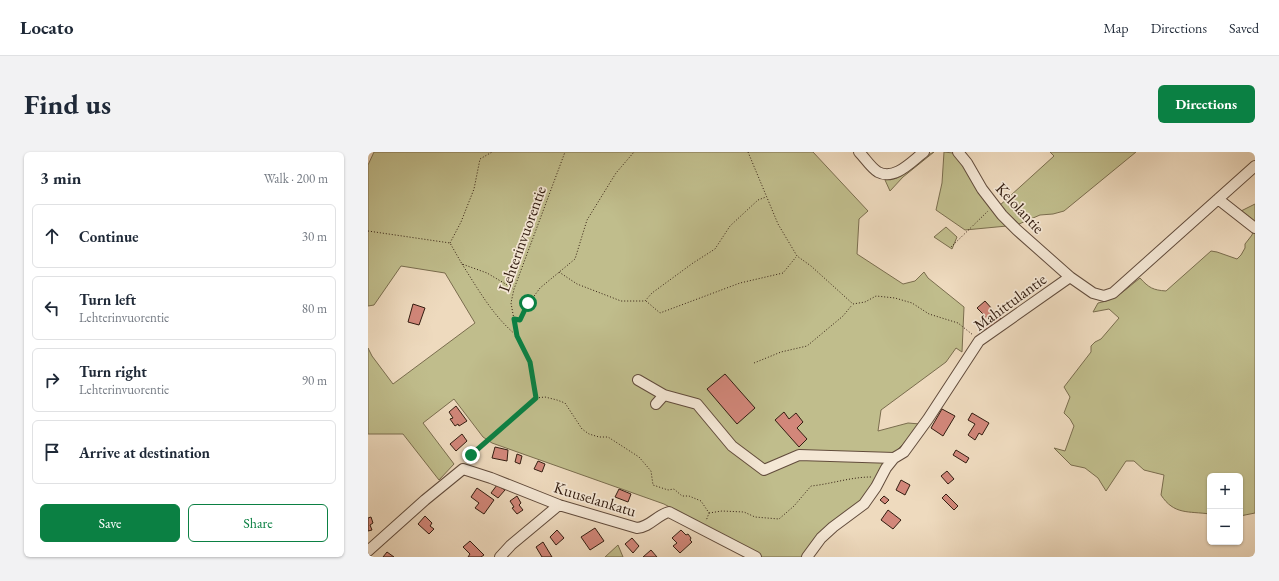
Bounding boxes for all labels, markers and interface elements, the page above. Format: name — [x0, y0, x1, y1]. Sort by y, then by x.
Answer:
text: Locato — [20, 15, 74, 40]
text: Map — [1103, 19, 1129, 37]
text: Directions — [1151, 19, 1207, 37]
text: Saved — [1229, 19, 1259, 37]
button: Directions — [1158, 85, 1255, 123]
text: Find us — [24, 86, 111, 122]
text: 3 min — [40, 167, 81, 189]
text: Walk · 200 m — [264, 170, 328, 187]
street label: Kelolantie — [991, 178, 1049, 238]
street label: Lehterinvuorentie — [493, 183, 551, 295]
icon: ahead — [41, 225, 63, 247]
text: Continue — [79, 227, 139, 246]
text: 30 m — [302, 228, 327, 245]
street label: Mahittulantie — [969, 269, 1051, 335]
text: Turn left — [79, 290, 136, 309]
route start — [519, 294, 537, 312]
icon: left — [41, 297, 63, 319]
text: 80 m — [302, 300, 327, 317]
text: Lehterinvuorentie — [79, 309, 169, 326]
text: Turn right — [79, 362, 147, 381]
icon: right — [41, 369, 63, 391]
text: 90 m — [302, 372, 327, 389]
text: Lehterinvuorentie — [79, 381, 169, 398]
icon: arrive — [41, 441, 63, 463]
text: Arrive at destination — [79, 443, 210, 462]
route end — [462, 446, 480, 464]
map controls — [1207, 473, 1243, 545]
button: + — [1207, 473, 1243, 509]
street label: Kuuselankatu — [551, 477, 639, 522]
button: Save — [40, 504, 180, 542]
button: Share — [188, 504, 328, 542]
button: − — [1207, 509, 1243, 545]

